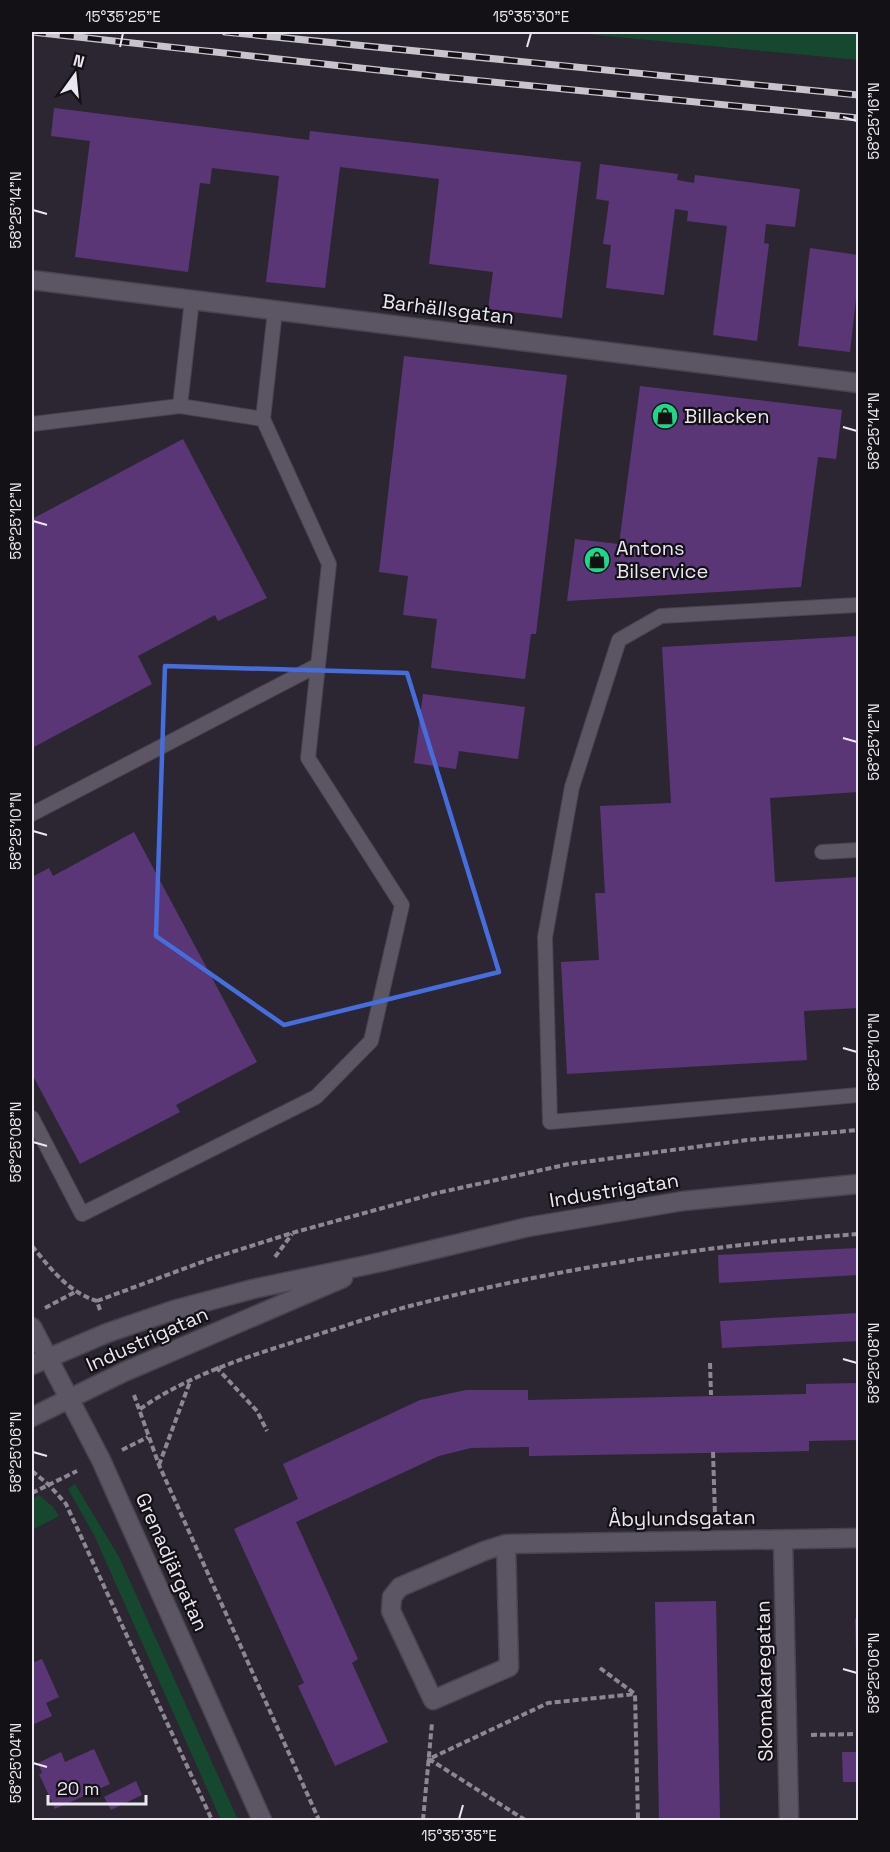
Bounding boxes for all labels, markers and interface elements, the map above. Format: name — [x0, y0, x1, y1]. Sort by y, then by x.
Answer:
text: 15°35'25"E — [85, 7, 161, 26]
text: 15°35'30"E — [493, 7, 569, 26]
north arrow — [45, 45, 105, 105]
text: N — [71, 49, 87, 73]
text: 58°25'16"N — [864, 82, 883, 160]
text: 58°25'14"N — [6, 171, 25, 249]
street label: Barhällsgatan — [380, 288, 516, 330]
text: 58°25'14"N — [864, 392, 883, 470]
shop icon: Billacken — [650, 401, 680, 431]
place label: Billacken — [684, 403, 769, 429]
text: 58°25'12"N — [6, 482, 25, 560]
place label: Antons Bilservice — [616, 535, 708, 584]
shop icon: Antons Bilservice — [582, 545, 612, 575]
text: 58°25'12"N — [864, 703, 883, 781]
text: 58°25'10"N — [6, 792, 25, 870]
text: 58°25'10"N — [864, 1013, 883, 1091]
text: 58°25'08"N — [6, 1101, 25, 1183]
street label: Industrigatan — [547, 1167, 681, 1213]
street label: Industrigatan — [82, 1301, 212, 1377]
text: 58°25'08"N — [864, 1322, 883, 1404]
text: 58°25'06"N — [6, 1412, 25, 1492]
street label: Grenadjärgatan — [130, 1489, 214, 1635]
street label: Åbylundsgatan — [608, 1504, 756, 1532]
street label: Skomakaregatan — [750, 1600, 778, 1762]
text: 58°25'06"N — [864, 1633, 883, 1713]
text: 58°25'04"N — [6, 1723, 25, 1803]
scale bar — [48, 1768, 146, 1806]
text: 20 m — [57, 1777, 100, 1800]
text: 15°35'35"E — [421, 1826, 497, 1845]

